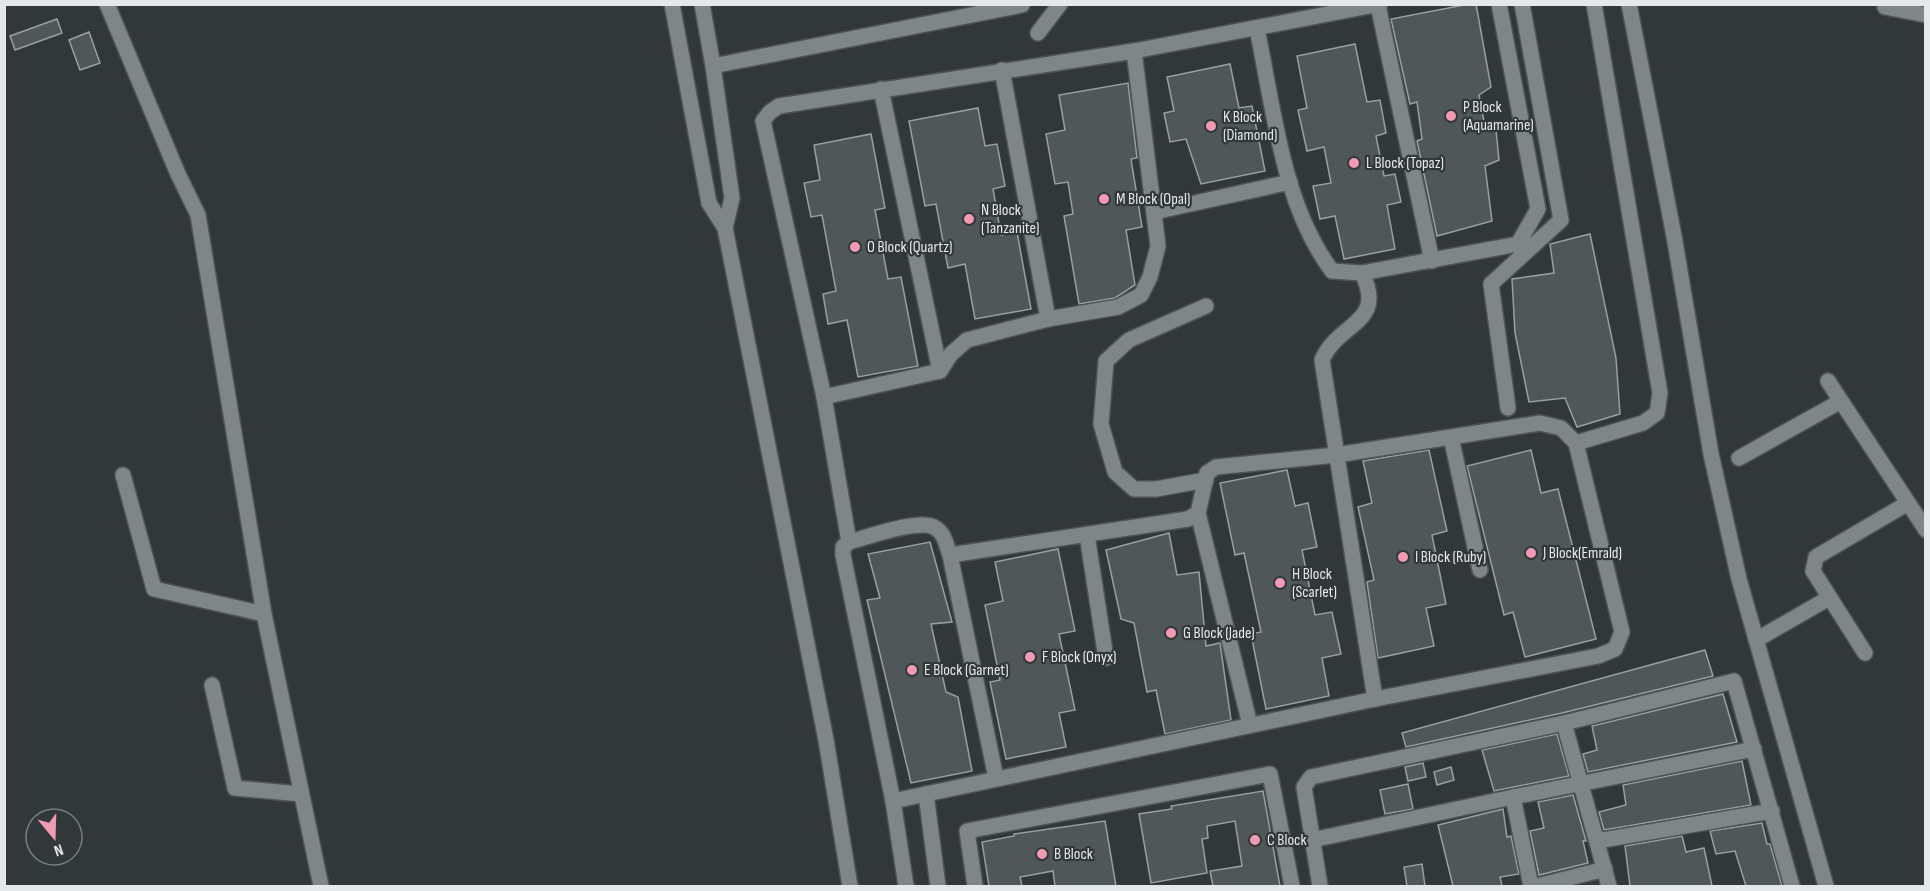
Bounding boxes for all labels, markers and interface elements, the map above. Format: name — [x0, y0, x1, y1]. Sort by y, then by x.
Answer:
place label: P Block (Aquamarine) — [1463, 98, 1534, 135]
place label: K Block (Diamond) — [1223, 108, 1277, 145]
marker: P Block (Aquamarine) — [1444, 109, 1458, 123]
marker: K Block (Diamond) — [1204, 119, 1218, 133]
place label: L Block (Topaz) — [1366, 154, 1444, 173]
marker: L Block (Topaz) — [1347, 156, 1361, 170]
place label: M Block (Opal) — [1116, 190, 1190, 209]
marker: M Block (Opal) — [1097, 192, 1111, 206]
place label: N Block (Tanzanite) — [981, 201, 1040, 238]
marker: N Block (Tanzanite) — [962, 212, 976, 226]
place label: O Block (Quartz) — [867, 238, 952, 257]
marker: O Block (Quartz) — [848, 240, 862, 254]
place label: J Block(Emrald) — [1542, 544, 1622, 563]
marker: J Block(Emrald) — [1524, 546, 1538, 560]
place label: I Block (Ruby) — [1415, 548, 1486, 567]
marker: I Block (Ruby) — [1396, 550, 1410, 564]
place label: H Block (Scarlet) — [1292, 565, 1337, 602]
marker: H Block (Scarlet) — [1273, 576, 1287, 590]
place label: G Block (Jade) — [1183, 624, 1255, 643]
marker: G Block (Jade) — [1164, 626, 1178, 640]
place label: F Block (Onyx) — [1042, 648, 1117, 667]
marker: F Block (Onyx) — [1023, 650, 1037, 664]
place label: E Block (Garnet) — [924, 661, 1009, 680]
marker: E Block (Garnet) — [905, 663, 919, 677]
north arrow — [24, 807, 84, 867]
place label: C Block — [1267, 831, 1307, 850]
marker: C Block — [1248, 833, 1262, 847]
text: N — [51, 839, 66, 860]
place label: B Block — [1054, 845, 1093, 864]
marker: B Block — [1035, 847, 1049, 861]

